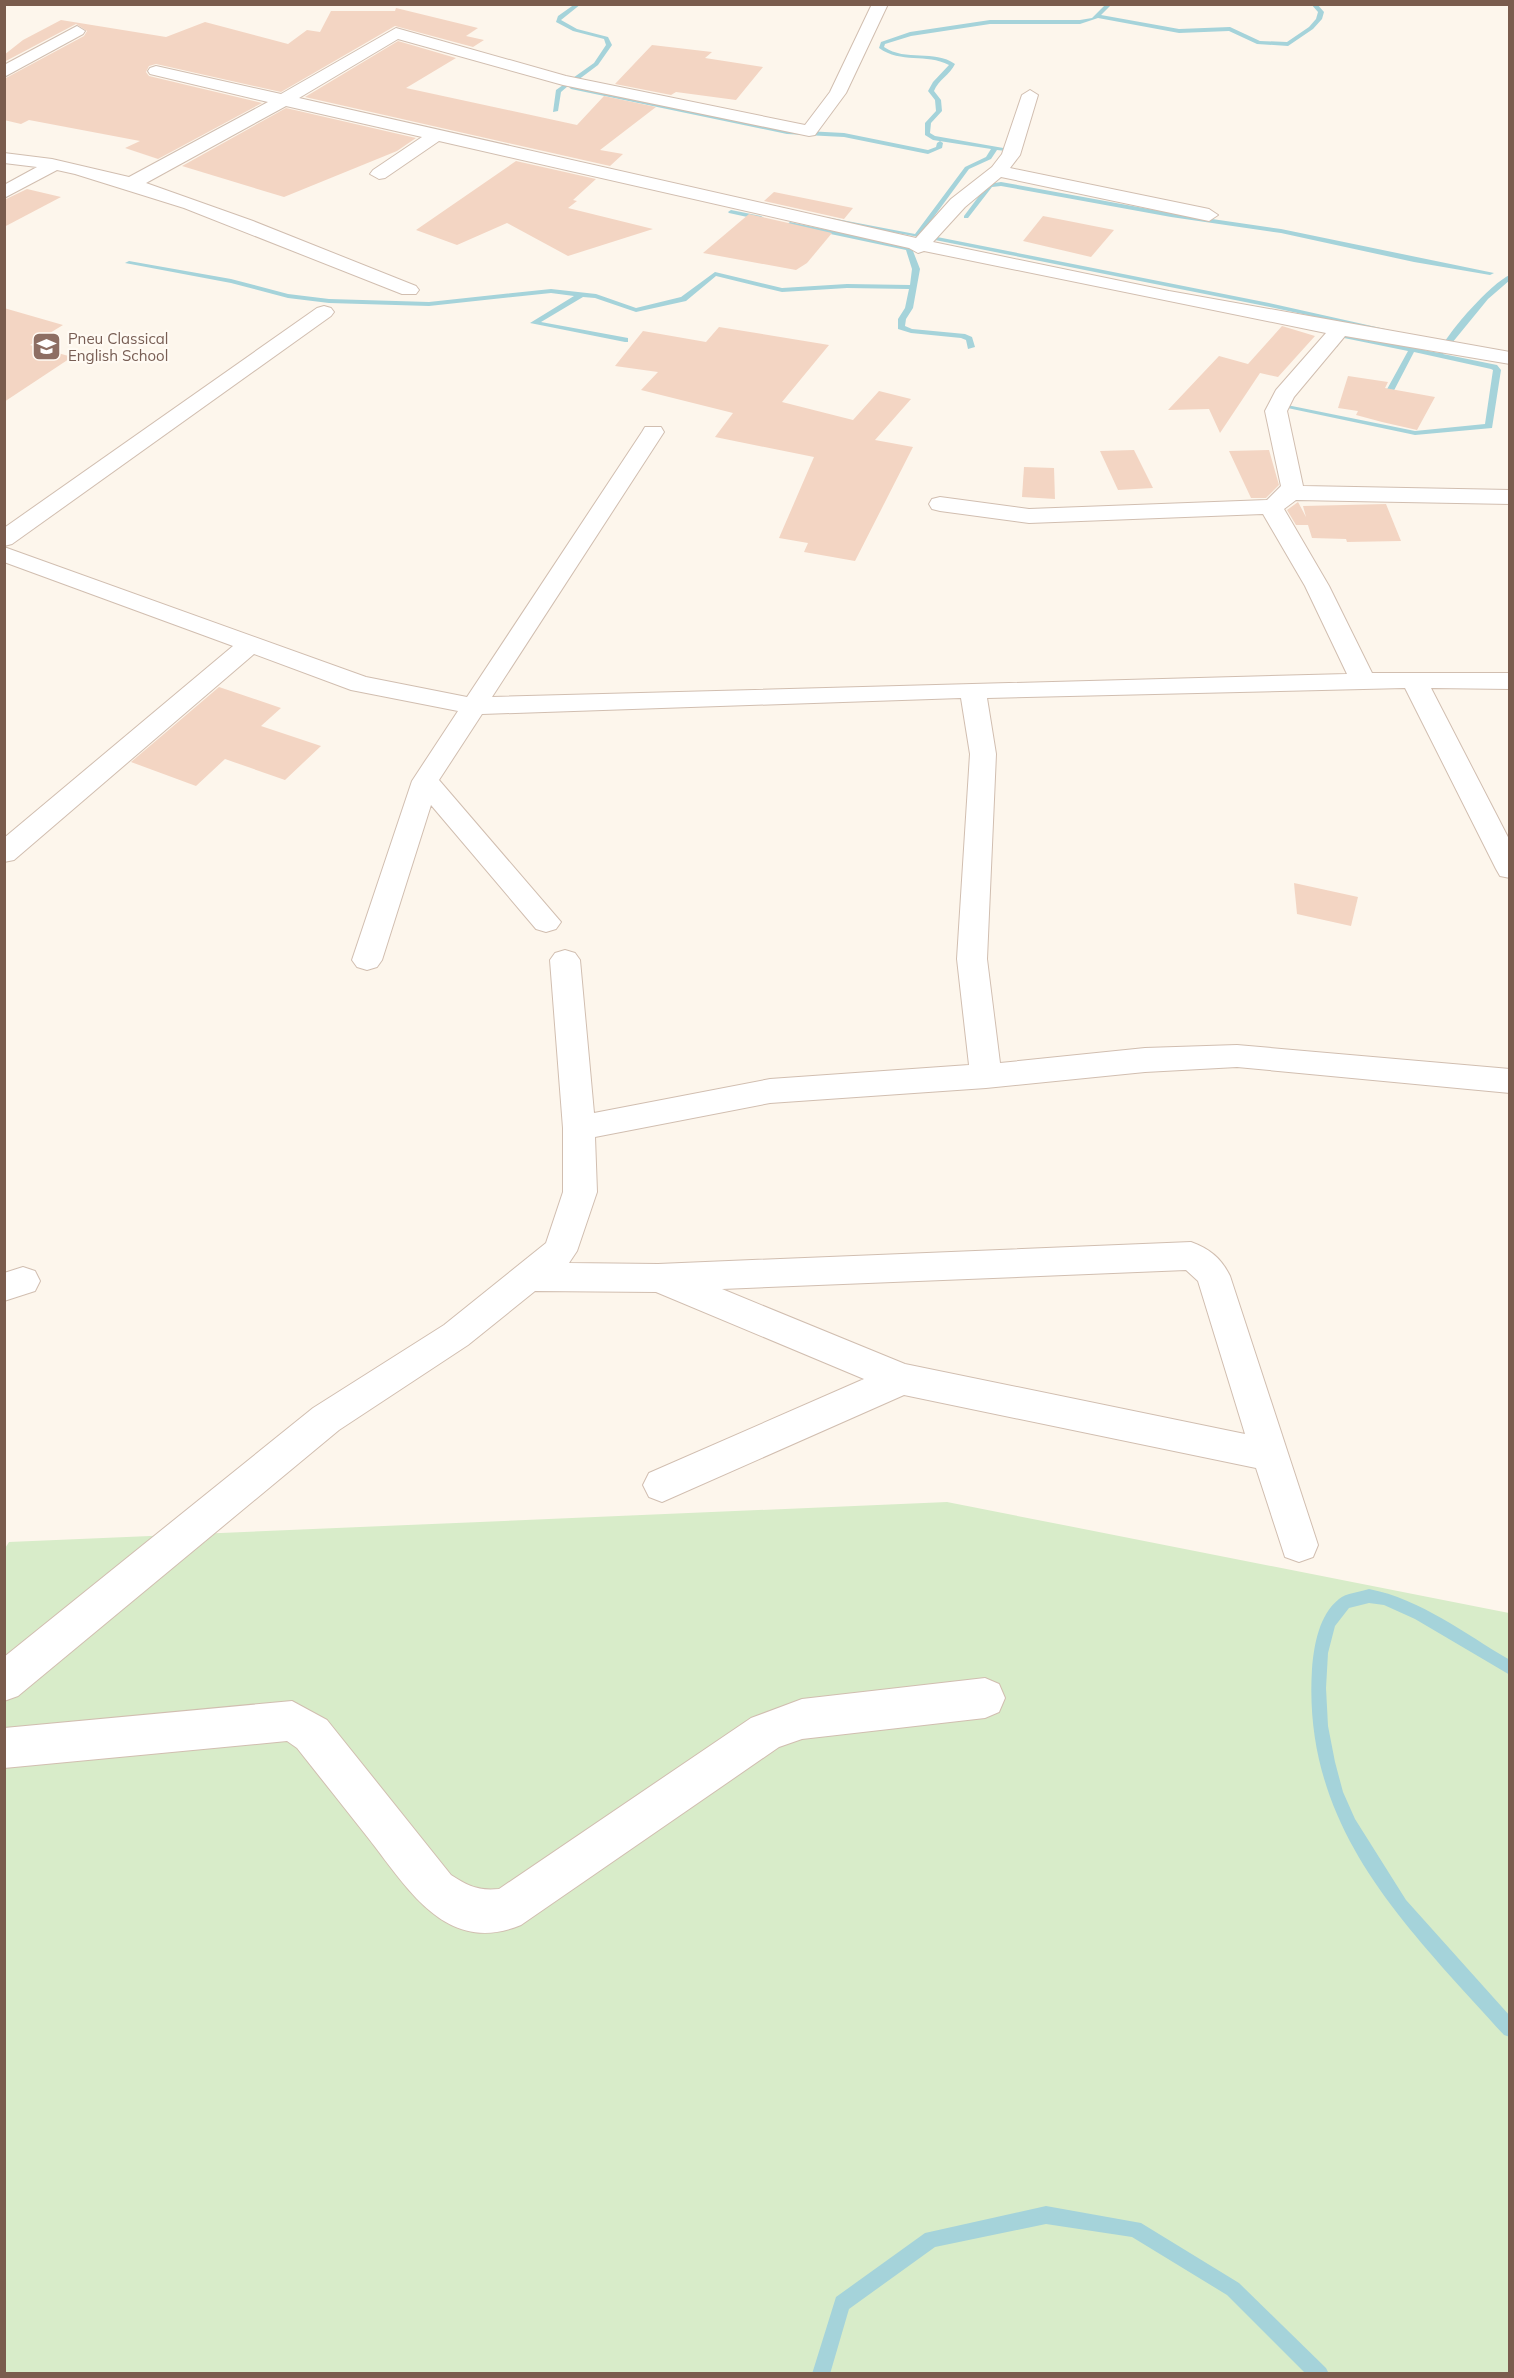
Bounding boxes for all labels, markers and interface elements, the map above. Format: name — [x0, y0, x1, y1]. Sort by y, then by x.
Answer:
place label: Pneu Classical English School — [68, 329, 168, 365]
school or university icon: Pneu Classical English School — [31, 331, 63, 363]

